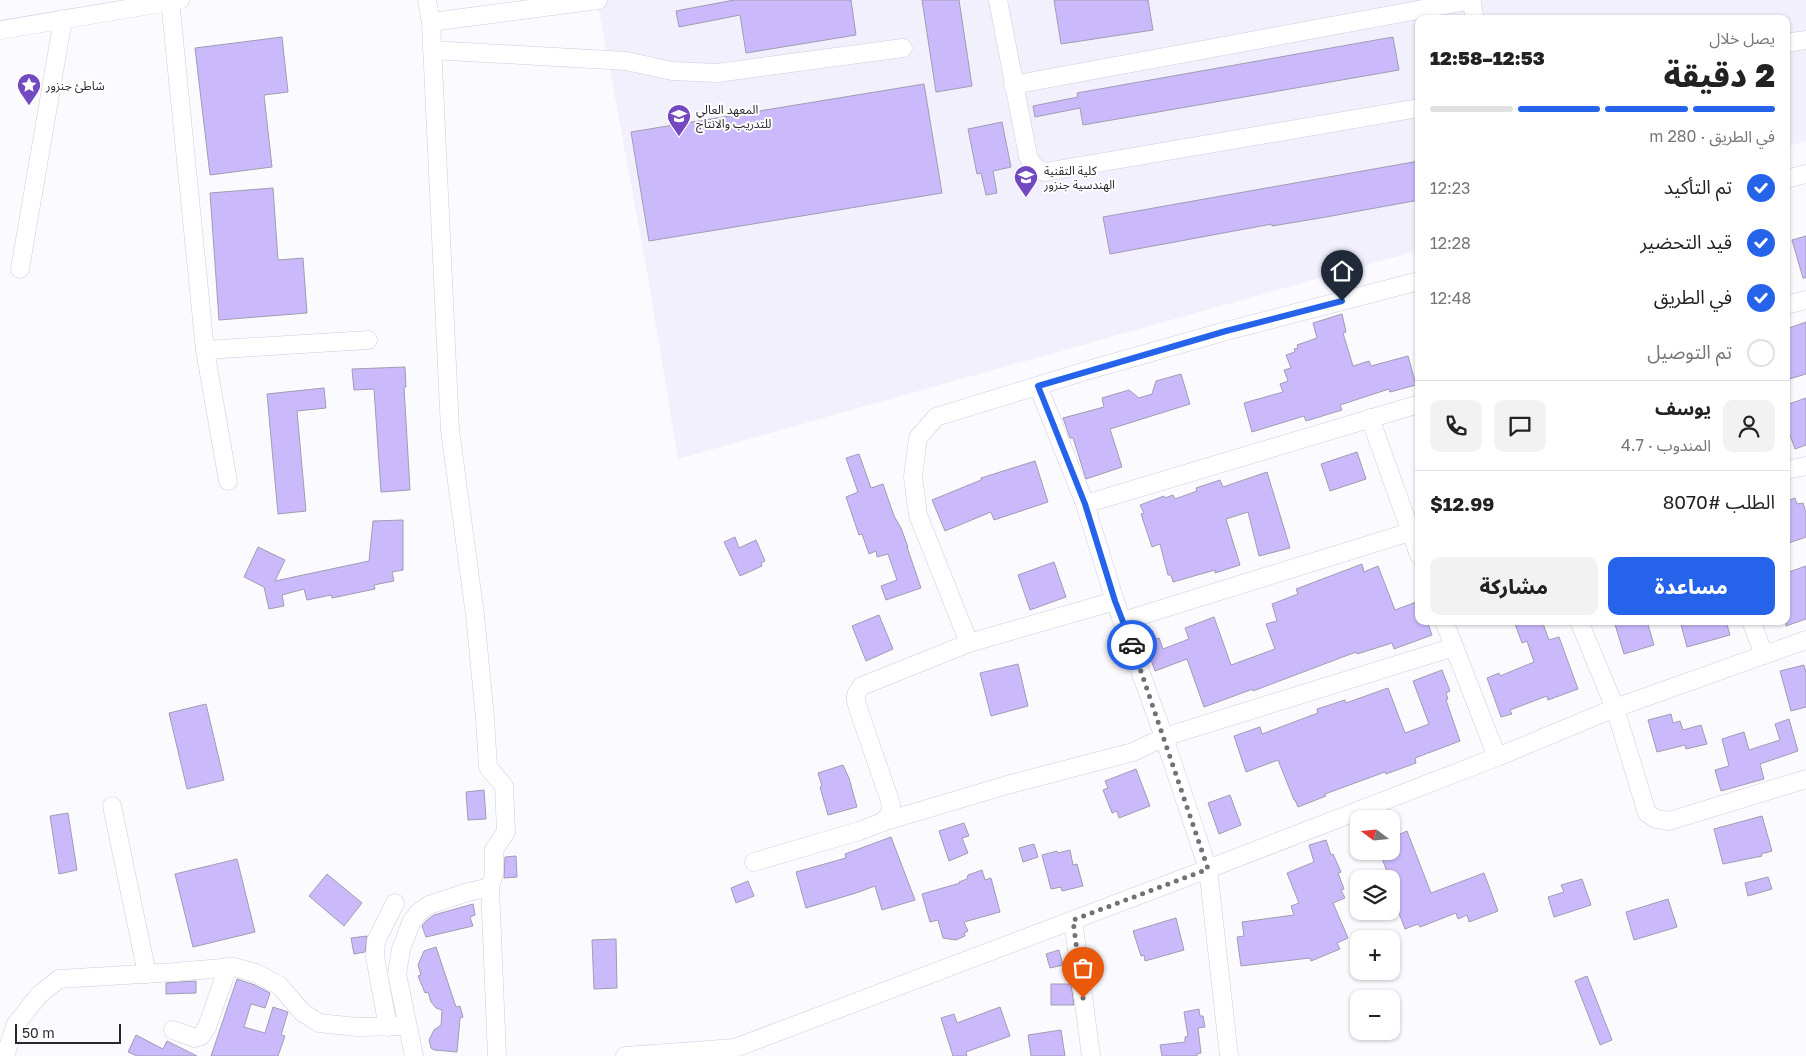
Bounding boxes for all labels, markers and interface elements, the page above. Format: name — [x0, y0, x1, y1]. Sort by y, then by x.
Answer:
text: يصل خلال — [1709, 28, 1775, 48]
text: 12:53–12:58 — [1430, 46, 1545, 69]
text: 2 دقيقة — [1664, 56, 1775, 94]
place icon: شاطئ جنزور — [16, 72, 42, 106]
place label: شاطئ جنزور — [45, 78, 105, 93]
place label: المعهد العالي للتدريب والانتاج — [696, 102, 771, 133]
school or university icon: المعهد العالي للتدريب والانتاج — [666, 103, 692, 137]
text: في الطريق · 280 m — [1649, 126, 1775, 146]
place label: كلية التقنية الهندسية جنزور — [1043, 163, 1115, 192]
school or university icon: كلية التقنية الهندسية جنزور — [1013, 164, 1039, 198]
icon: check — [1747, 174, 1775, 202]
text: تم التأكيد — [1664, 175, 1732, 198]
text: 12:23 — [1430, 178, 1470, 198]
icon: check — [1747, 229, 1775, 257]
text: قيد التحضير — [1640, 230, 1732, 253]
text: 12:28 — [1430, 233, 1471, 253]
pin — [1321, 250, 1363, 301]
icon: home — [1328, 257, 1356, 285]
icon: check — [1747, 284, 1775, 312]
text: في الطريق — [1654, 285, 1732, 308]
text: 12:48 — [1430, 288, 1471, 308]
text: تم التوصيل — [1647, 340, 1732, 363]
text: يوسف — [1655, 396, 1711, 419]
button: phone — [1430, 400, 1482, 452]
button: chat — [1494, 400, 1546, 452]
button: person — [1723, 400, 1775, 452]
text: المندوب · 4.7 — [1621, 435, 1711, 455]
text: الطلب #8070 — [1663, 490, 1775, 513]
text: $12.99 — [1430, 492, 1494, 515]
button: مشاركة — [1430, 557, 1598, 615]
button: مساعدة — [1608, 557, 1775, 615]
courier — [1107, 620, 1157, 670]
icon: car — [1118, 631, 1146, 659]
north arrow — [1350, 810, 1400, 860]
map controls — [1350, 810, 1400, 1040]
button: layers — [1350, 870, 1400, 920]
button: + — [1350, 930, 1400, 980]
pin — [1062, 947, 1104, 998]
icon: bag — [1069, 954, 1097, 982]
button: − — [1350, 990, 1400, 1040]
scale bar — [15, 1021, 121, 1044]
text: 50 m — [22, 1024, 55, 1041]

